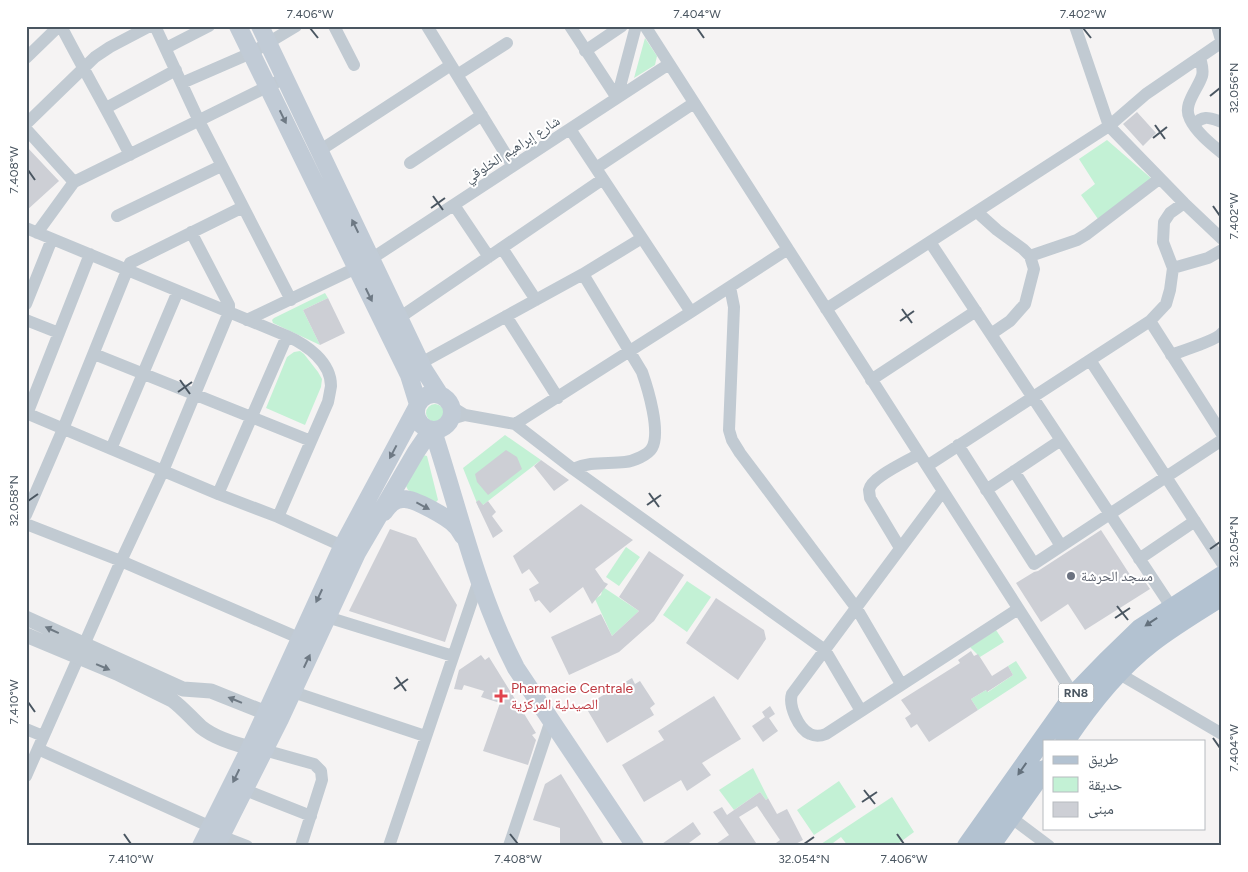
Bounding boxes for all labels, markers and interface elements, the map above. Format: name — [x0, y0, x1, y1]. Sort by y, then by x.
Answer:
text: 7.406°W — [287, 7, 334, 21]
text: 7.404°W — [673, 7, 721, 21]
text: 7.402°W — [1060, 7, 1107, 21]
text: 32.056°N — [1227, 63, 1241, 113]
one-way arrow — [279, 110, 287, 124]
street label: شارع إبراهيم الخلوقي — [461, 112, 565, 189]
text: 7.408°W — [7, 146, 21, 194]
text: 7.402°W — [1227, 192, 1241, 239]
one-way arrow — [351, 219, 359, 233]
one-way arrow — [366, 288, 374, 302]
one-way arrow — [389, 445, 397, 459]
text: 32.058°N — [7, 475, 21, 527]
one-way arrow — [416, 502, 430, 510]
text: 32.054°N — [1227, 516, 1241, 568]
place label: مسجد الحرشة — [1081, 568, 1153, 585]
marker: مسجد الحرشة — [1065, 570, 1077, 582]
one-way arrow — [315, 589, 323, 604]
one-way arrow — [1145, 617, 1158, 627]
one-way arrow — [45, 626, 59, 634]
one-way arrow — [303, 654, 311, 668]
one-way arrow — [96, 664, 110, 672]
text: 7.410°W — [7, 679, 21, 725]
place label: Pharmacie Centrale الصيدلية المركزية — [511, 680, 634, 713]
road number: RN8 — [1058, 684, 1094, 702]
marker: Pharmacie Centrale الصيدلية المركزية — [495, 690, 507, 702]
one-way arrow — [227, 696, 242, 704]
text: 7.404°W — [1227, 724, 1241, 772]
legend — [1043, 740, 1206, 830]
text: طريق — [1088, 750, 1119, 769]
one-way arrow — [1017, 762, 1027, 776]
one-way arrow — [232, 769, 240, 783]
text: حديقة — [1088, 776, 1123, 794]
text: مبنى — [1088, 800, 1114, 819]
text: 7.410°W — [109, 852, 154, 866]
text: 7.408°W — [494, 852, 542, 866]
text: 32.054°N — [778, 852, 830, 866]
text: 7.406°W — [881, 852, 928, 866]

